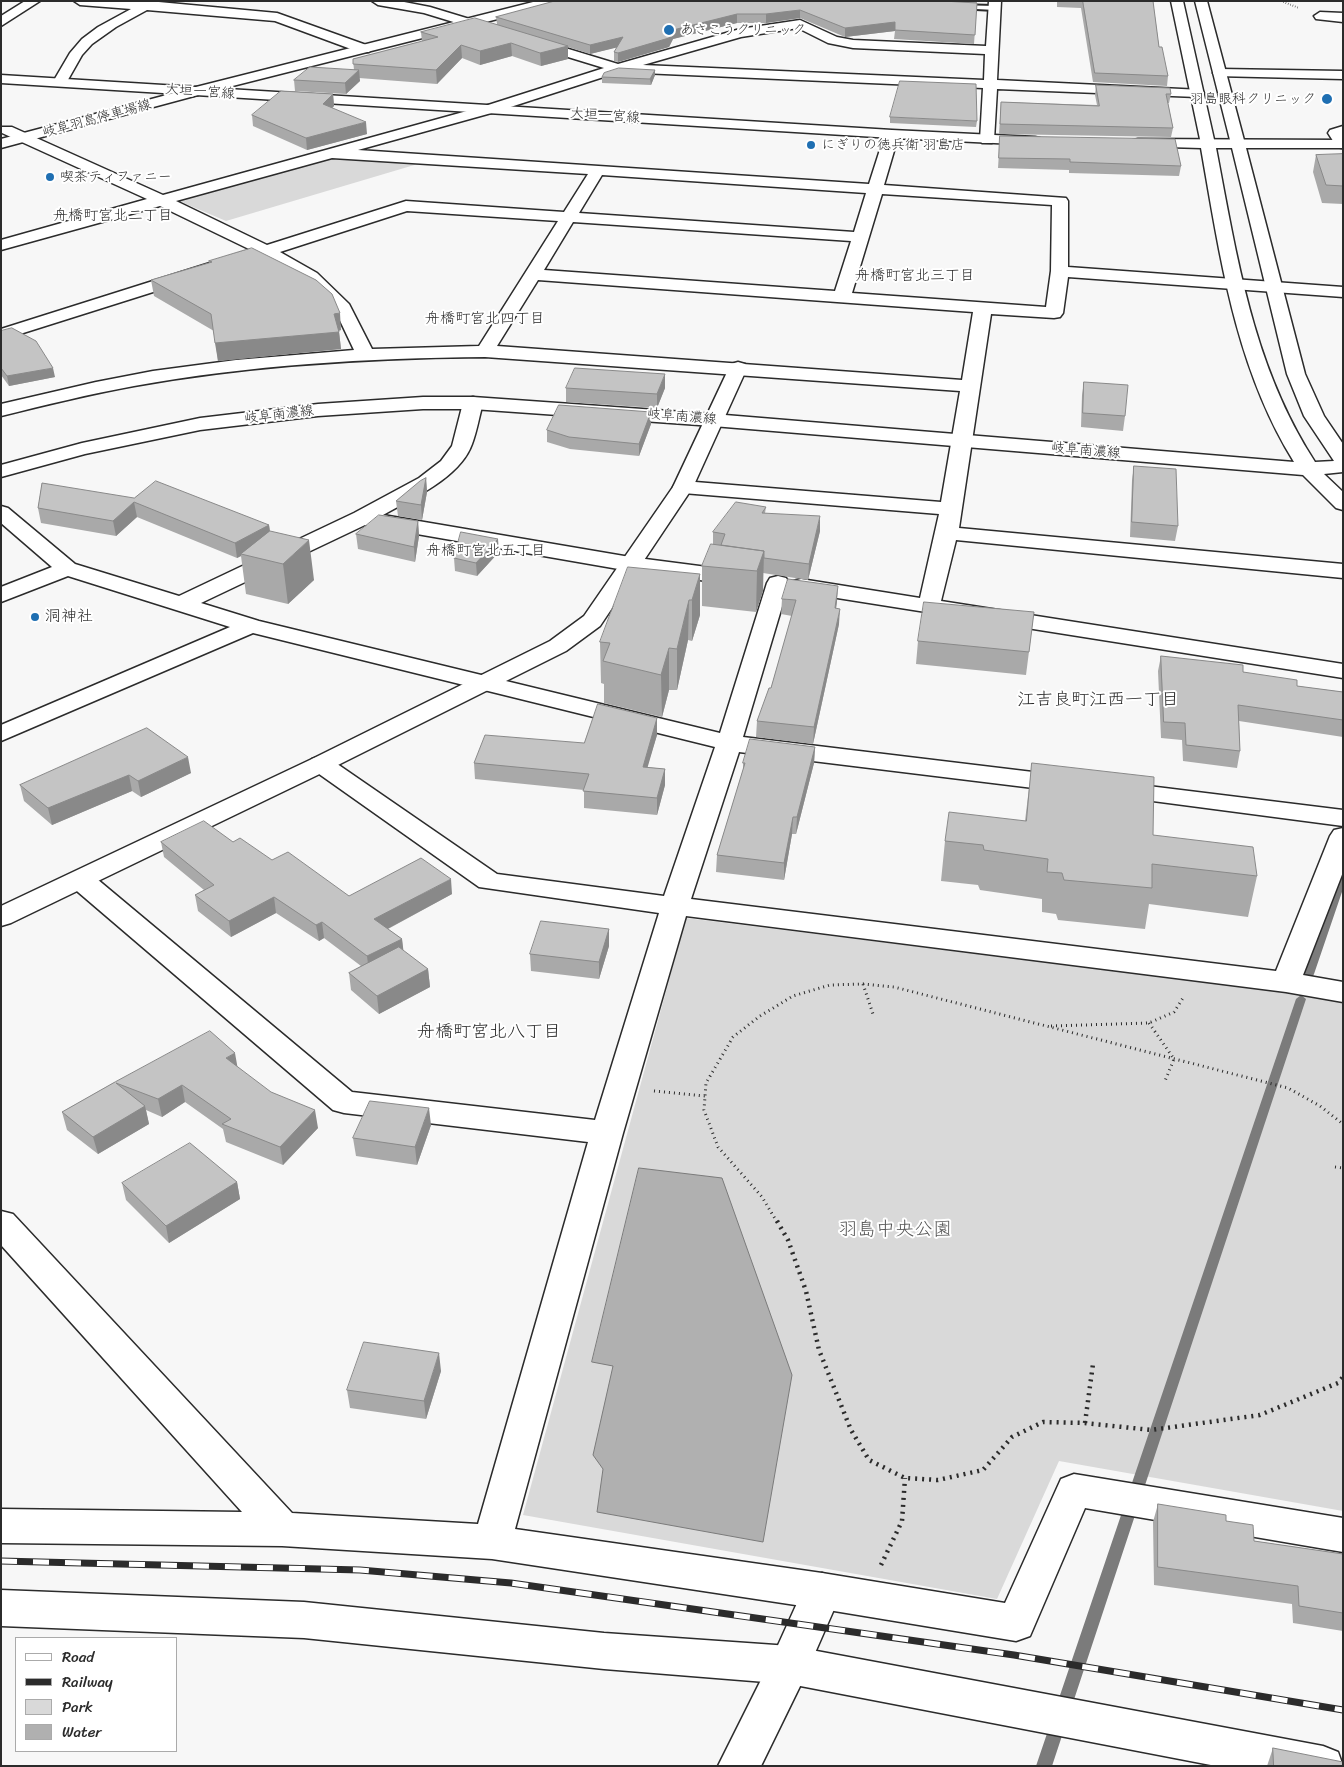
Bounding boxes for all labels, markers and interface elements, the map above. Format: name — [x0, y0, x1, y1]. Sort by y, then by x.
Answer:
place label: あさこうクリニック — [680, 22, 806, 38]
marker: あさこうクリニック — [662, 23, 676, 37]
street label: 大垣一宮線 — [164, 81, 236, 103]
place label: 羽島眼科クリニック — [1190, 91, 1316, 107]
marker: 羽島眼科クリニック — [1320, 92, 1334, 106]
street label: 岐阜羽島停車場線 — [41, 96, 153, 142]
street label: 大垣一宮線 — [569, 105, 641, 127]
place label: にぎりの徳兵衛 羽島店 — [821, 137, 965, 153]
marker: にぎりの徳兵衛 羽島店 — [805, 139, 817, 151]
place label: 喫茶ティファニー — [60, 169, 172, 185]
marker: 喫茶ティファニー — [44, 171, 56, 183]
district label: 舟橋町宮北二丁目 — [53, 207, 173, 225]
district label: 舟橋町宮北三丁目 — [855, 267, 975, 285]
district label: 舟橋町宮北四丁目 — [425, 310, 545, 328]
street label: 岐阜南濃線 — [243, 402, 315, 428]
street label: 岐阜南濃線 — [646, 406, 718, 428]
street label: 岐阜南濃線 — [1050, 440, 1122, 462]
district label: 舟橋町宮北五丁目 — [426, 542, 546, 560]
place label: 洞神社 — [45, 607, 93, 627]
marker: 洞神社 — [29, 611, 41, 623]
district label: 江吉良町江西一丁目 — [1017, 689, 1179, 711]
district label: 舟橋町宮北八丁目 — [417, 1021, 561, 1043]
park label: 羽島中央公園 — [838, 1219, 952, 1241]
legend — [15, 1637, 178, 1752]
text: Road — [62, 1644, 94, 1670]
text: Railway — [62, 1669, 113, 1695]
text: Park — [62, 1694, 93, 1720]
text: Water — [62, 1719, 102, 1745]

